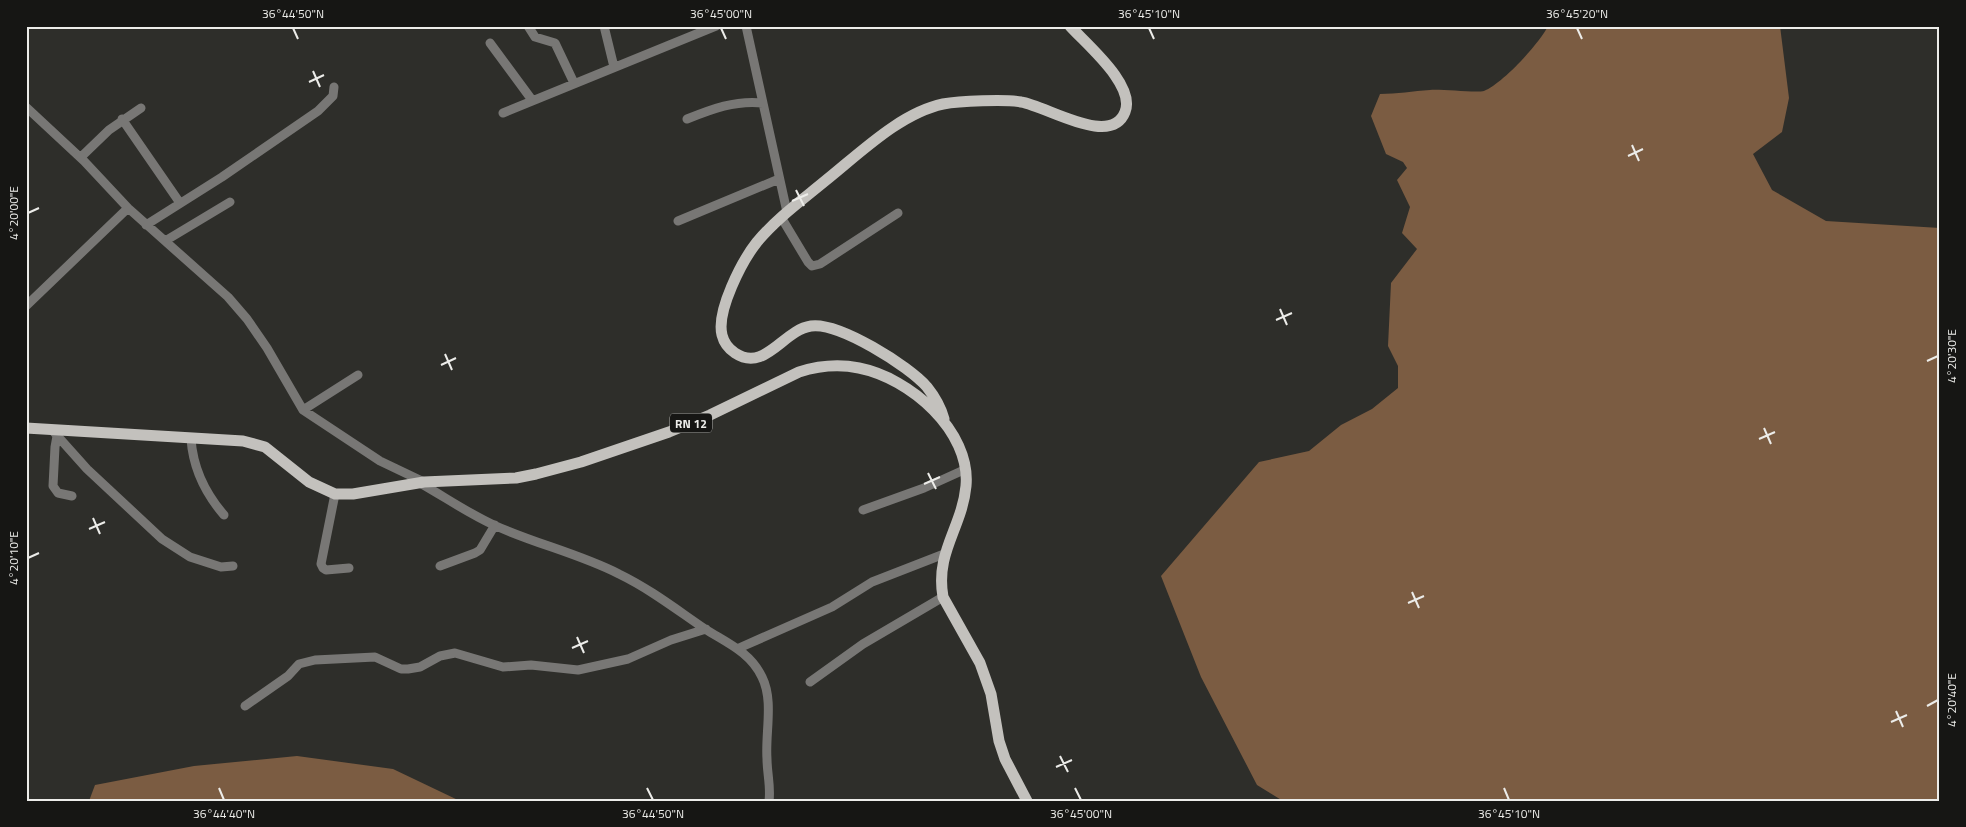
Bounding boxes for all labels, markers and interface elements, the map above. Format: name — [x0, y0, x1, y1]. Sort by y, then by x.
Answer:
text: 36°44'50"N — [262, 4, 324, 23]
text: 36°45'00"N — [690, 4, 752, 23]
text: 36°45'10"N — [1118, 4, 1180, 23]
text: 36°45'20"N — [1546, 4, 1608, 23]
text: 4°20'00"E — [4, 186, 23, 240]
text: 4°20'30"E — [1942, 329, 1961, 383]
road number: RN 12 — [670, 413, 712, 432]
text: 4°20'10"E — [4, 531, 23, 585]
text: 4°20'40"E — [1942, 673, 1961, 727]
text: 36°44'40"N — [193, 804, 255, 823]
text: 36°44'50"N — [622, 804, 684, 823]
text: 36°45'00"N — [1050, 804, 1112, 823]
text: 36°45'10"N — [1478, 804, 1540, 823]

